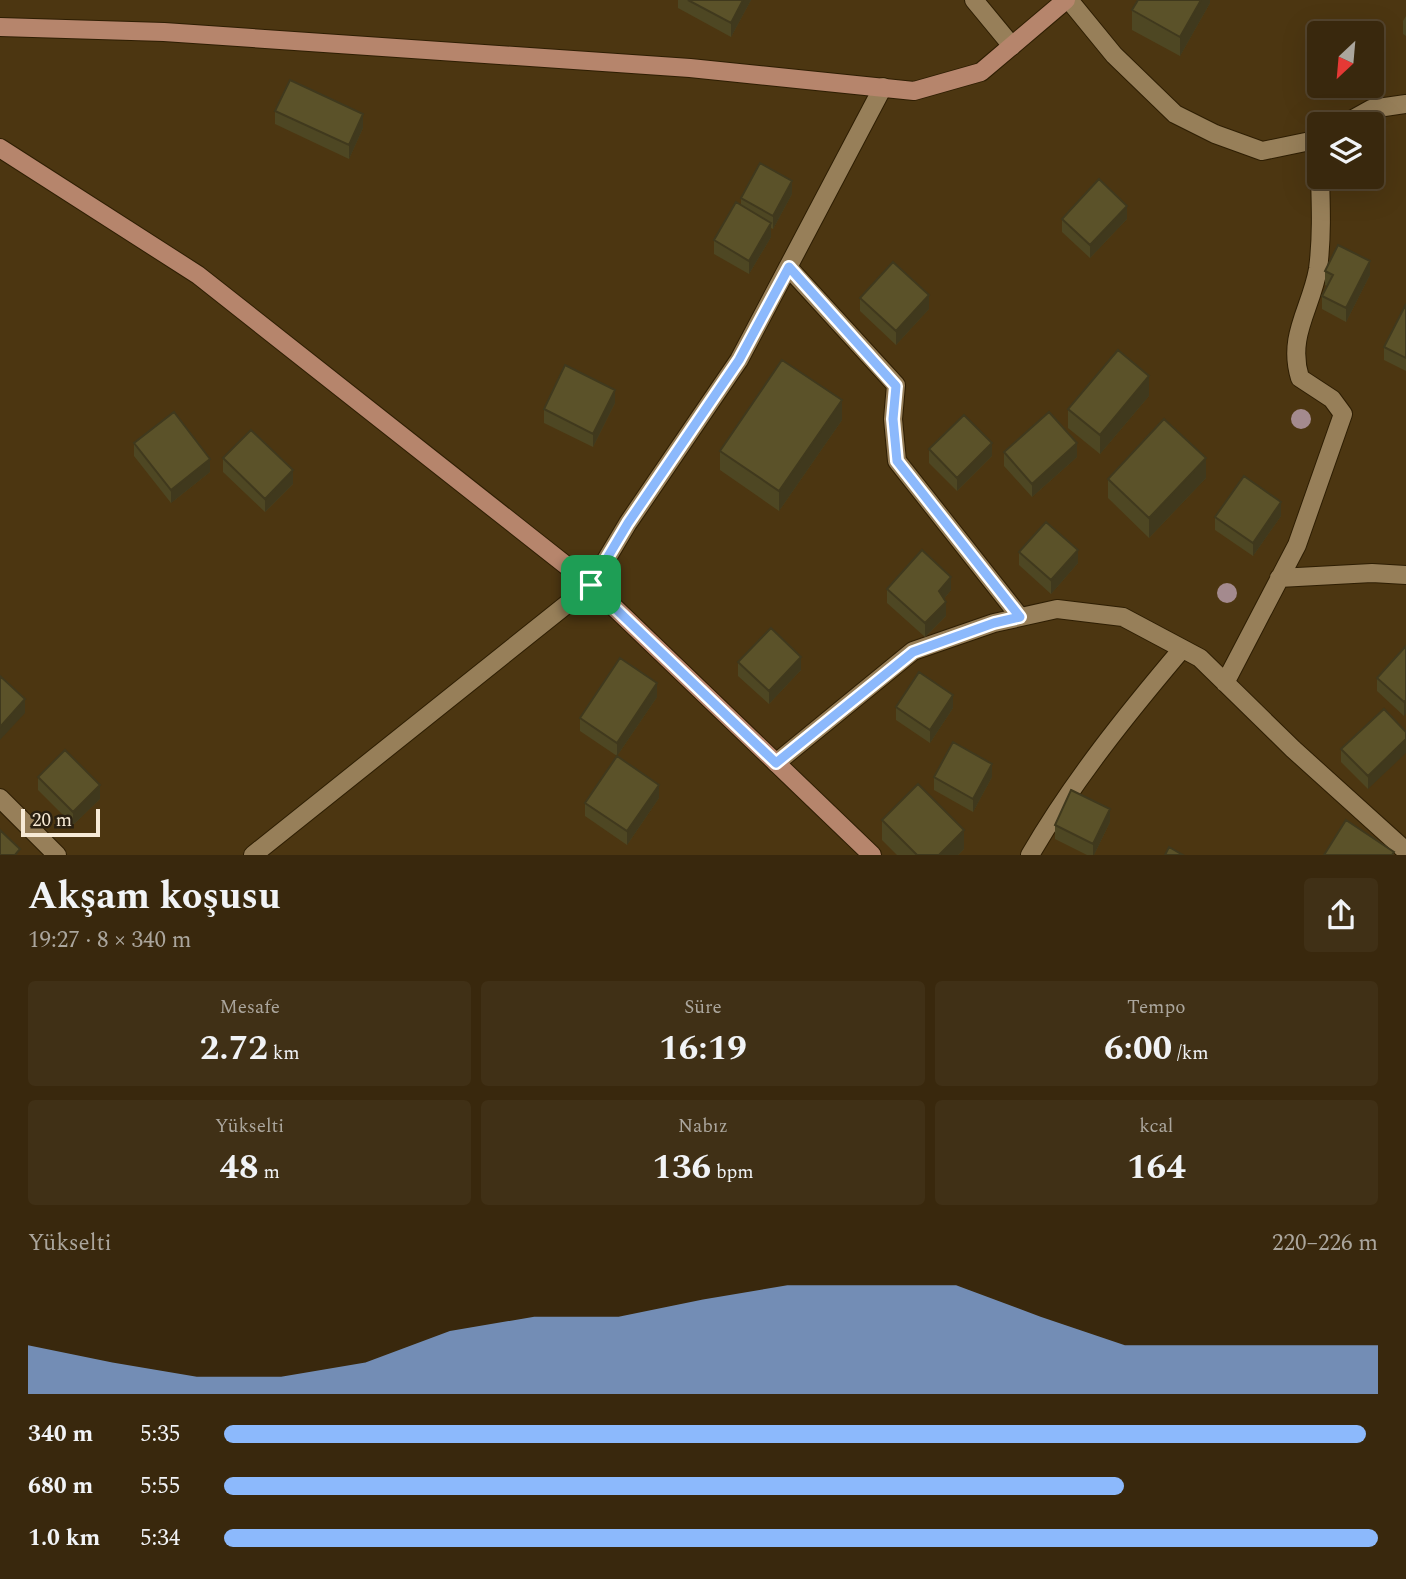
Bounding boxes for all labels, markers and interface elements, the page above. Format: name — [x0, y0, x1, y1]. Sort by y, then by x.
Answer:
north arrow — [1307, 21, 1384, 98]
map controls — [1307, 21, 1384, 189]
button: layers — [1307, 112, 1384, 189]
pin — [561, 555, 621, 615]
icon: arrive — [572, 566, 610, 604]
scale bar — [21, 806, 100, 837]
text: 20 m — [32, 806, 72, 835]
text: Akşam koşusu — [28, 868, 281, 926]
button: share — [1304, 878, 1378, 952]
text: 19:27 · 8 × 340 m — [28, 923, 192, 958]
text: Mesafe — [219, 993, 280, 1022]
text: Süre — [684, 993, 722, 1022]
text: Tempo — [1127, 993, 1186, 1022]
text: 2.72 — [200, 1022, 268, 1075]
text: 16:19 — [659, 1022, 747, 1075]
text: 6:00 — [1104, 1022, 1172, 1075]
text: km — [268, 1039, 300, 1068]
text: /km — [1172, 1039, 1209, 1068]
text: Yükselti — [215, 1112, 284, 1141]
text: Nabız — [678, 1112, 728, 1141]
text: kcal — [1139, 1112, 1173, 1141]
text: 48 — [219, 1141, 259, 1194]
text: 136 — [652, 1141, 711, 1194]
text: 164 — [1127, 1141, 1186, 1194]
text: m — [259, 1158, 280, 1187]
text: bpm — [711, 1158, 754, 1187]
text: Yükselti — [28, 1226, 112, 1261]
text: 220–226 m — [1272, 1226, 1378, 1261]
text: 340 m — [28, 1417, 93, 1452]
text: 5:35 — [140, 1417, 180, 1452]
text: 680 m — [28, 1469, 93, 1504]
text: 5:55 — [140, 1469, 180, 1504]
text: 1.0 km — [28, 1521, 100, 1556]
text: 5:34 — [140, 1521, 180, 1556]

